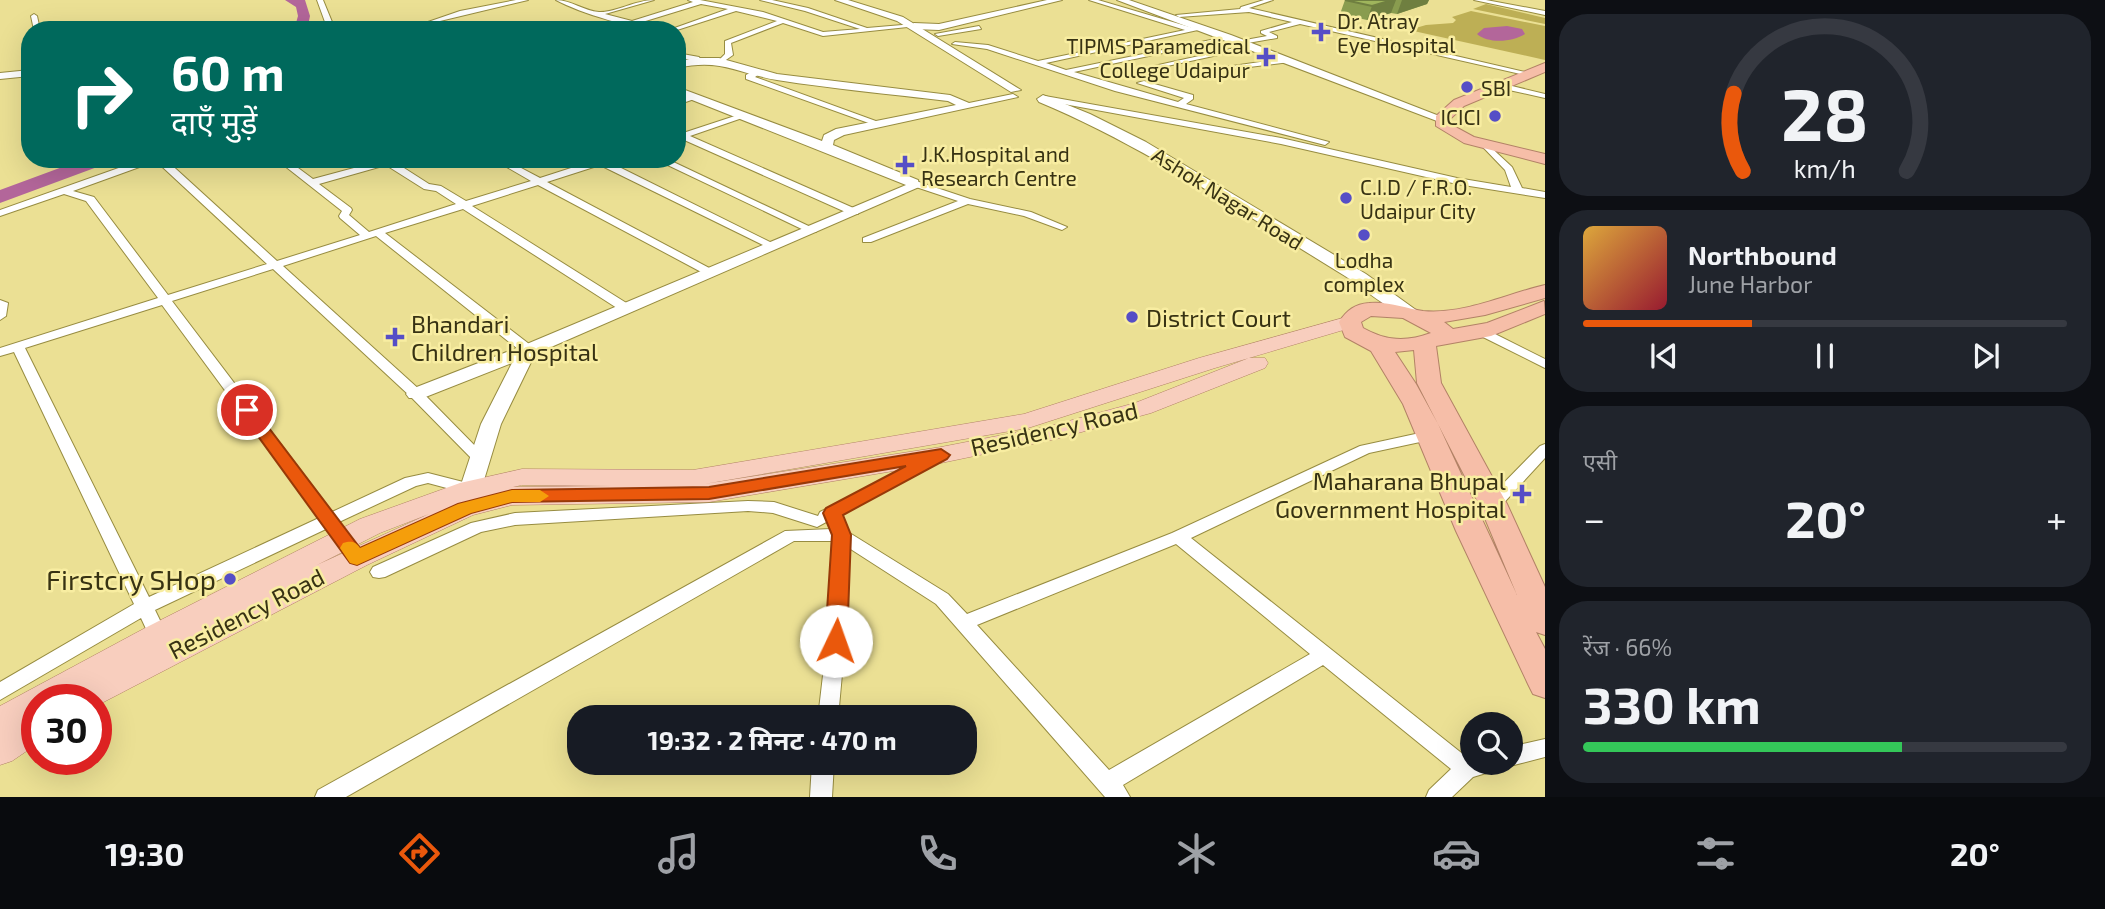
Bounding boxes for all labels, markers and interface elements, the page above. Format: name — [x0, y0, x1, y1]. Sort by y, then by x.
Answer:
place label: Dr. Atray Eye Hospital — [1337, 8, 1456, 57]
marker: Dr. Atray Eye Hospital — [1311, 22, 1331, 42]
place label: TIPMS Paramedical College Udaipur — [1066, 33, 1251, 82]
text: 60 m — [171, 42, 285, 101]
marker: TIPMS Paramedical College Udaipur — [1256, 47, 1276, 67]
icon: right — [56, 49, 147, 140]
text: 28 — [1781, 68, 1869, 156]
place label: SBI — [1481, 75, 1511, 100]
marker: SBI — [1459, 79, 1475, 95]
text: दाएँ मुड़ें — [171, 102, 257, 140]
place label: ICICI — [1441, 104, 1481, 129]
marker: ICICI — [1487, 108, 1503, 124]
place label: J.K.Hospital and Research Centre — [921, 141, 1077, 190]
street label: Ashok Nagar Road — [1148, 141, 1308, 255]
text: km/h — [1794, 153, 1856, 183]
marker: J.K.Hospital and Research Centre — [895, 155, 915, 175]
place label: C.I.D / F.R.O. Udaipur City — [1360, 174, 1476, 223]
marker: C.I.D / F.R.O. Udaipur City — [1338, 190, 1354, 206]
marker: Lodha complex — [1356, 227, 1372, 243]
text: Northbound — [1688, 239, 1837, 270]
place label: Lodha complex — [1323, 247, 1405, 296]
text: June Harbor — [1688, 270, 1812, 298]
place label: District Court — [1146, 303, 1291, 332]
place label: Bhandari Children Hospital — [411, 309, 598, 366]
marker: District Court — [1124, 309, 1140, 325]
marker: Bhandari Children Hospital — [385, 327, 405, 347]
icon: previous — [1645, 337, 1683, 375]
icon: pause — [1806, 337, 1844, 375]
icon: next — [1967, 337, 2005, 375]
pin — [217, 380, 277, 440]
icon: arrive — [228, 391, 266, 429]
street label: Residency Road — [967, 395, 1141, 461]
text: एसी — [1583, 447, 1617, 475]
place label: Maharana Bhupal Government Hospital — [1275, 466, 1506, 523]
marker: Maharana Bhupal Government Hospital — [1512, 484, 1532, 504]
text: 20° — [1785, 486, 1866, 548]
text: − — [1583, 495, 1605, 541]
text: + — [2046, 495, 2067, 541]
street label: Residency Road — [163, 561, 329, 665]
place label: Firstcry SHop — [46, 562, 216, 596]
marker: Firstcry SHop — [222, 571, 238, 587]
position arrow — [799, 604, 873, 678]
text: रेंज · 66% — [1583, 633, 1672, 661]
text: 330 km — [1583, 672, 1761, 734]
speed limit sign: 30 — [21, 684, 112, 775]
map controls — [1460, 712, 1523, 775]
button: search — [1460, 712, 1523, 775]
text: 19:32 · 2 मिनट · 470 m — [647, 724, 897, 755]
icon: directions — [395, 829, 444, 878]
icon: music — [654, 829, 703, 878]
icon: phone — [913, 829, 962, 878]
icon: climate — [1172, 829, 1221, 878]
icon: car — [1432, 829, 1481, 878]
icon: filters — [1691, 829, 1740, 878]
text: 19:30 — [105, 834, 184, 872]
text: 20° — [1950, 834, 2000, 872]

